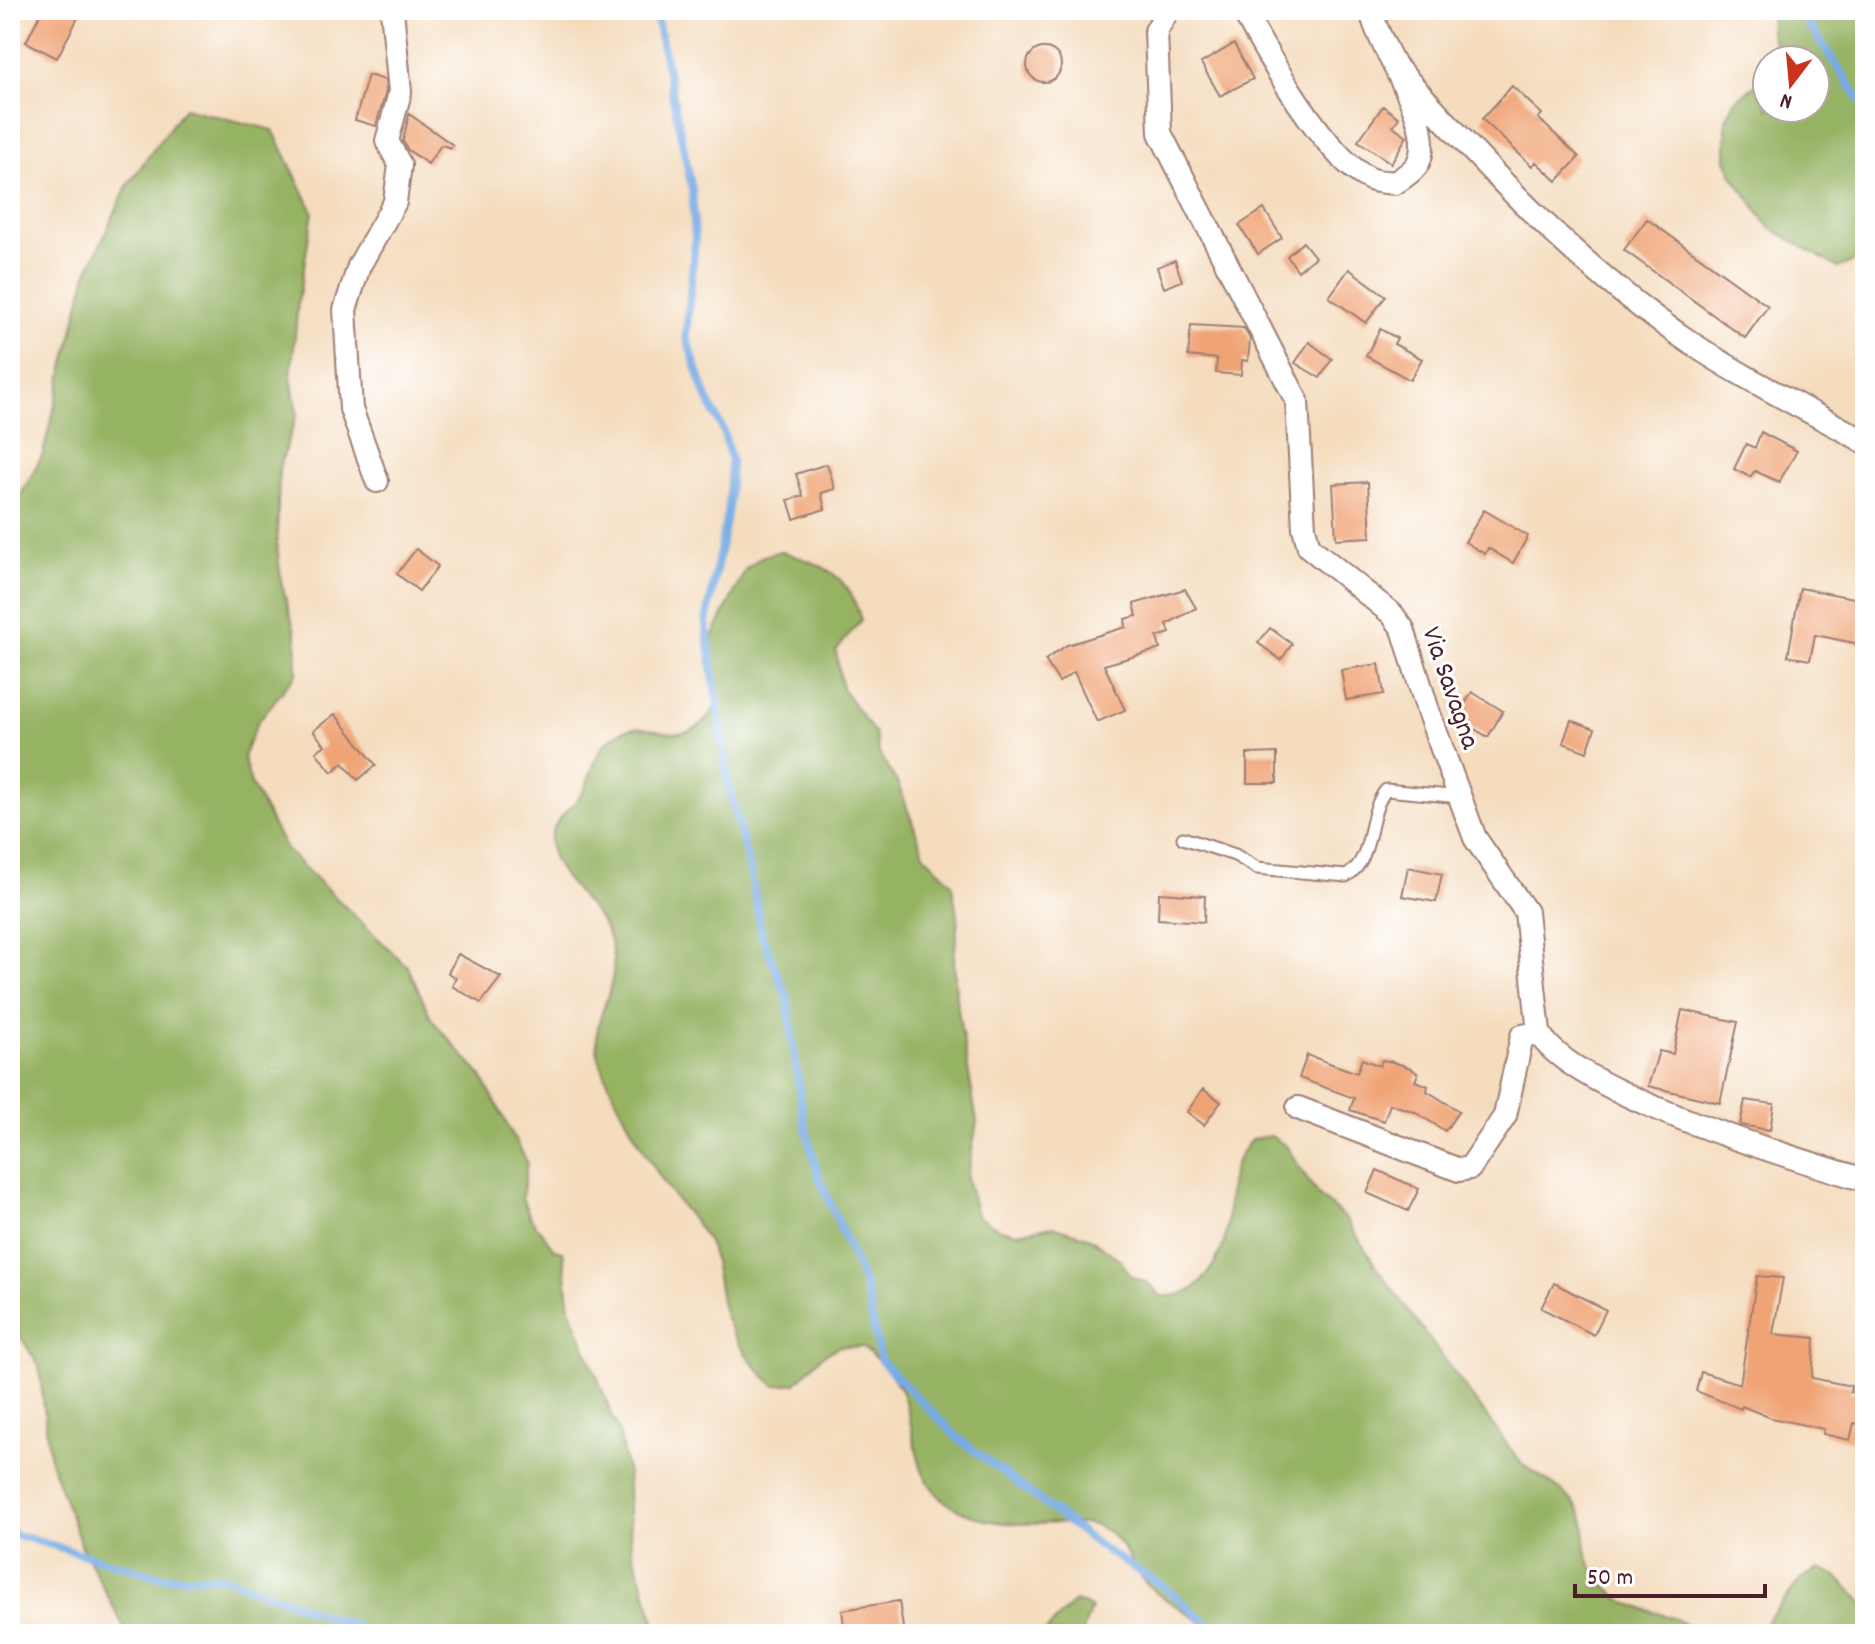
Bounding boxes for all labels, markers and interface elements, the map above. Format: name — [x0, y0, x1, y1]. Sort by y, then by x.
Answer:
north arrow — [1751, 44, 1831, 124]
text: N — [1777, 83, 1796, 116]
street label: Via Savagna — [1409, 622, 1488, 756]
scale bar — [1575, 1548, 1765, 1598]
text: 50 m — [1587, 1562, 1633, 1596]

